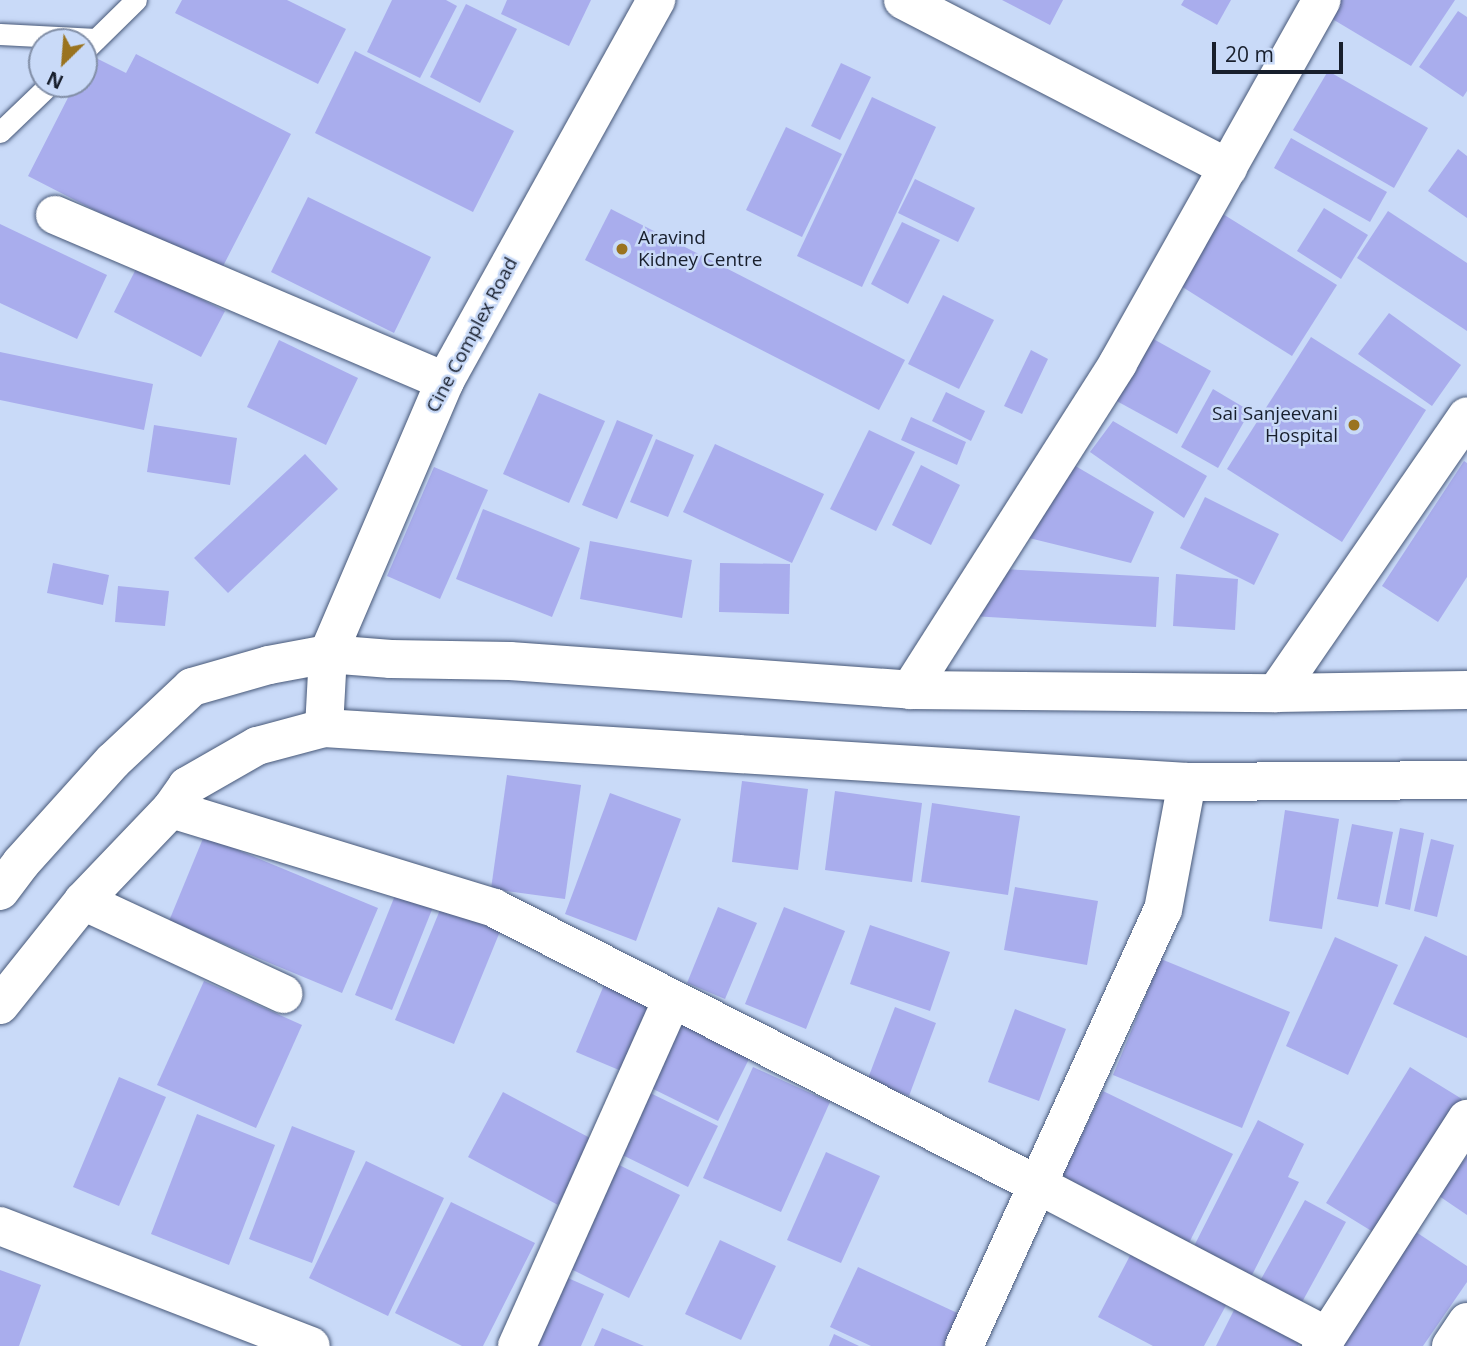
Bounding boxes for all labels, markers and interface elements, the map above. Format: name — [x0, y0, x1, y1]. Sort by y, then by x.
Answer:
north arrow — [28, 28, 98, 98]
scale bar — [1215, 28, 1346, 72]
text: 20 m — [1225, 40, 1274, 68]
text: N — [42, 65, 67, 95]
place label: Aravind Kidney Centre — [638, 227, 762, 271]
marker: Aravind Kidney Centre — [612, 239, 632, 259]
street label: Cine Complex Road — [421, 254, 523, 416]
place label: Sai Sanjeevani Hospital — [1212, 403, 1338, 447]
marker: Sai Sanjeevani Hospital — [1344, 415, 1364, 435]

